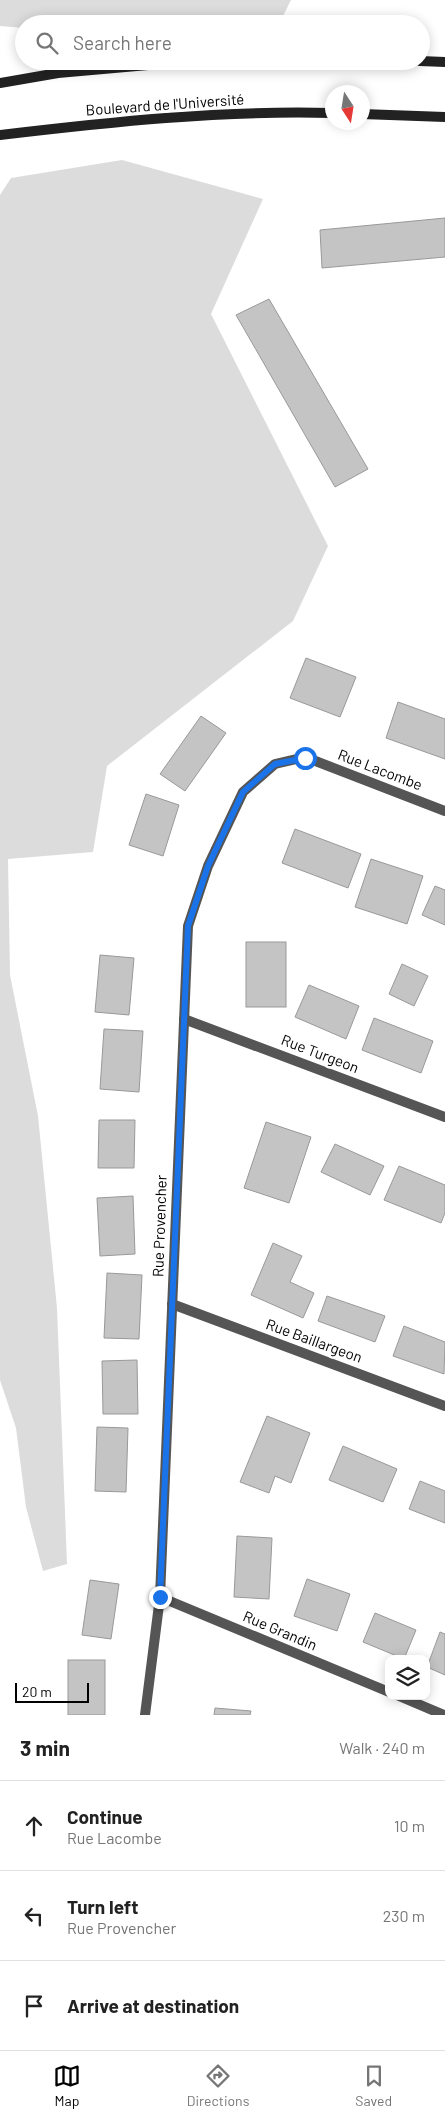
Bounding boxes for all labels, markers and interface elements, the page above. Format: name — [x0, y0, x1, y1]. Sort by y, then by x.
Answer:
search box — [15, 15, 430, 70]
icon: search — [33, 29, 61, 57]
text: Search here — [73, 31, 172, 54]
north arrow — [325, 85, 370, 130]
street label: Boulevard de l'Université — [85, 89, 245, 119]
street label: Rue Lacombe — [336, 745, 425, 793]
route start — [294, 747, 317, 770]
street label: Rue Turgeon — [279, 1030, 362, 1076]
street label: Rue Provencher — [148, 1174, 170, 1277]
street label: Rue Baillargeon — [264, 1314, 365, 1366]
route end — [149, 1586, 172, 1609]
street label: Rue Grandin — [241, 1606, 320, 1654]
map controls — [385, 1655, 430, 1700]
button: layers — [385, 1655, 430, 1700]
scale bar — [15, 1680, 89, 1703]
text: 20 m — [22, 1683, 52, 1700]
text: 3 min — [20, 1735, 70, 1760]
text: Walk · 240 m — [339, 1738, 425, 1757]
text: Continue — [67, 1805, 143, 1828]
icon: ahead — [20, 1812, 48, 1840]
text: 10 m — [394, 1816, 425, 1835]
text: Rue Lacombe — [67, 1828, 162, 1847]
text: Turn left — [67, 1895, 138, 1918]
icon: left — [20, 1902, 48, 1930]
text: 230 m — [383, 1906, 425, 1925]
text: Rue Provencher — [67, 1918, 176, 1937]
icon: arrive — [20, 1992, 48, 2020]
text: Arrive at destination — [67, 1994, 239, 2017]
tab: Map — [53, 2062, 81, 2109]
tab: Directions — [187, 2062, 249, 2109]
tab: Saved — [355, 2062, 392, 2109]

